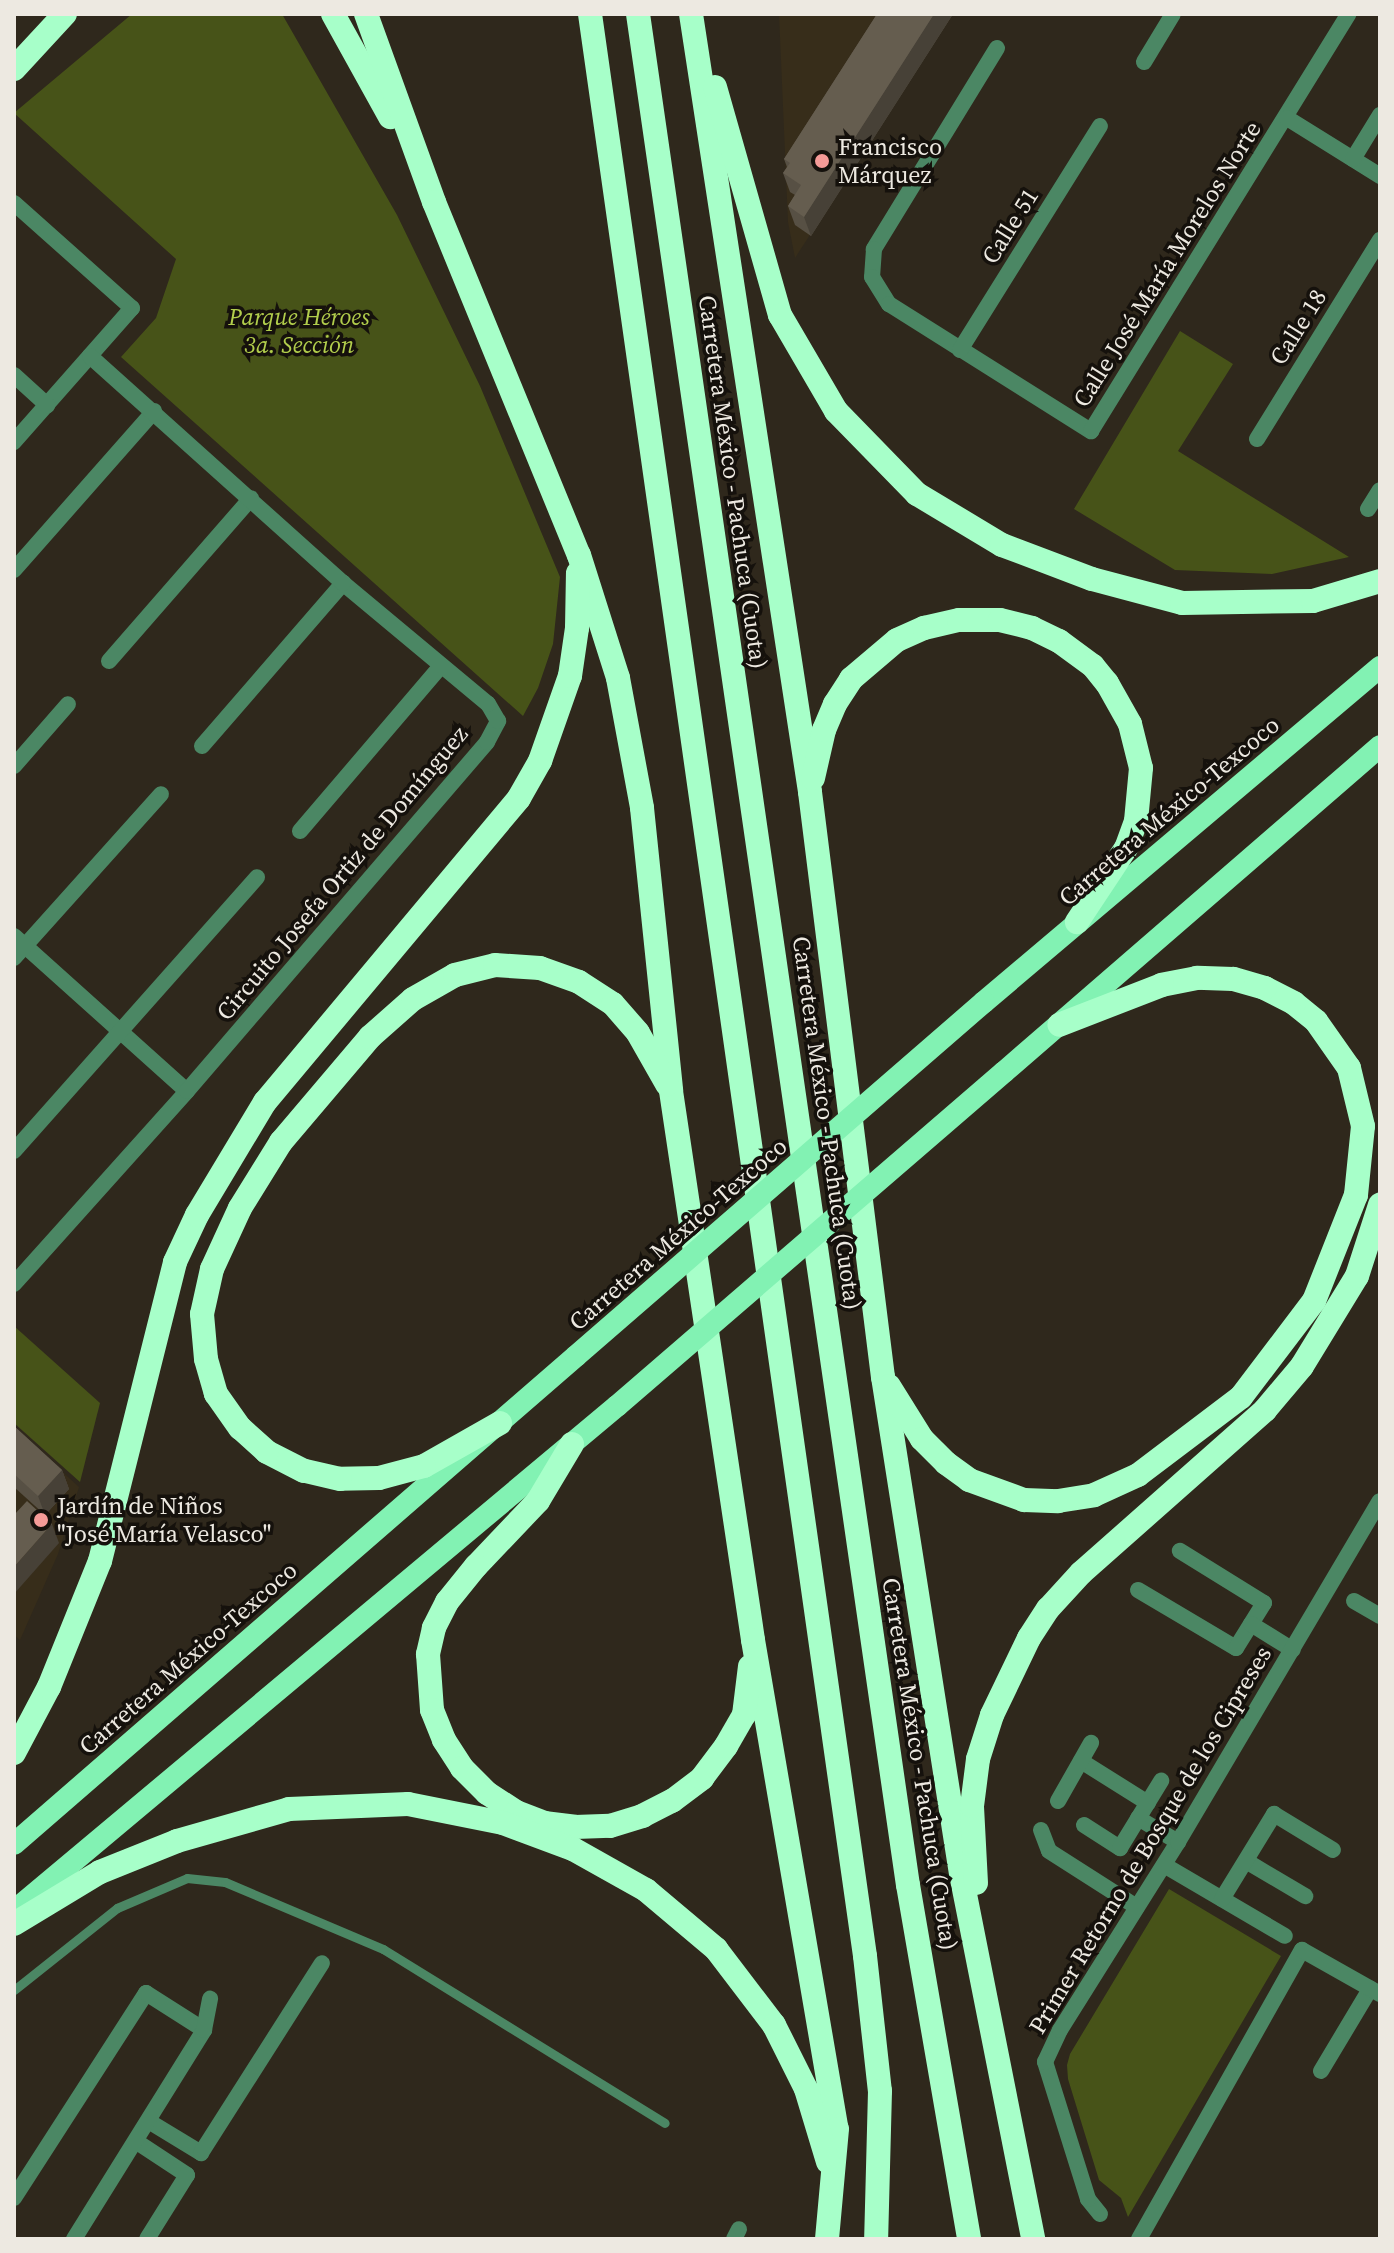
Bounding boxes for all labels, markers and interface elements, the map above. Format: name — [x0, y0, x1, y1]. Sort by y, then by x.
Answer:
street label: Calle José María Morelos Norte — [1067, 116, 1267, 412]
place label: Francisco Márquez — [838, 133, 942, 189]
marker: Francisco Márquez — [813, 152, 831, 170]
street label: Calle 51 — [976, 183, 1044, 269]
street label: Calle 18 — [1264, 284, 1332, 370]
street label: Carretera México - Pachuca (Cuota) — [693, 293, 773, 671]
park label: Parque Héroes 3a. Sección — [228, 303, 370, 359]
street label: Carretera México-Texcoco — [1053, 710, 1285, 912]
street label: Circuito Josefa Ortiz de Domínguez — [210, 720, 474, 1026]
street label: Carretera México - Pachuca (Cuota) — [787, 934, 867, 1312]
street label: Carretera México-Texcoco — [563, 1132, 793, 1336]
place label: Jardín de Niños "José María Velasco" — [57, 1492, 272, 1548]
marker: Jardín de Niños "José María Velasco" — [32, 1511, 50, 1529]
street label: Carretera México-Texcoco — [73, 1556, 303, 1760]
street label: Carretera México - Pachuca (Cuota) — [876, 1576, 964, 1952]
street label: Primer Retorno de Bosque de los Cipreses — [1023, 1641, 1277, 2039]

